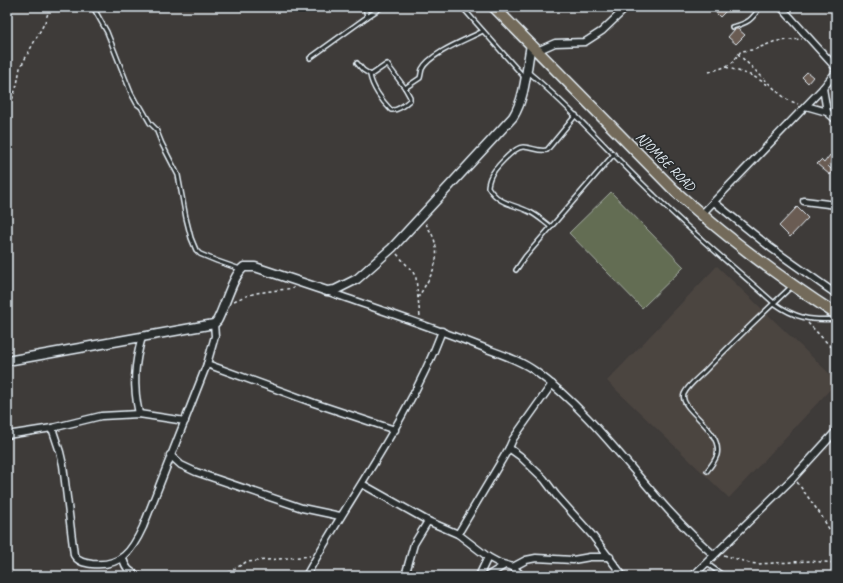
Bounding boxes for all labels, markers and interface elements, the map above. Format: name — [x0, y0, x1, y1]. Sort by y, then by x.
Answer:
street label: NJOMBE ROAD — [633, 128, 700, 196]

